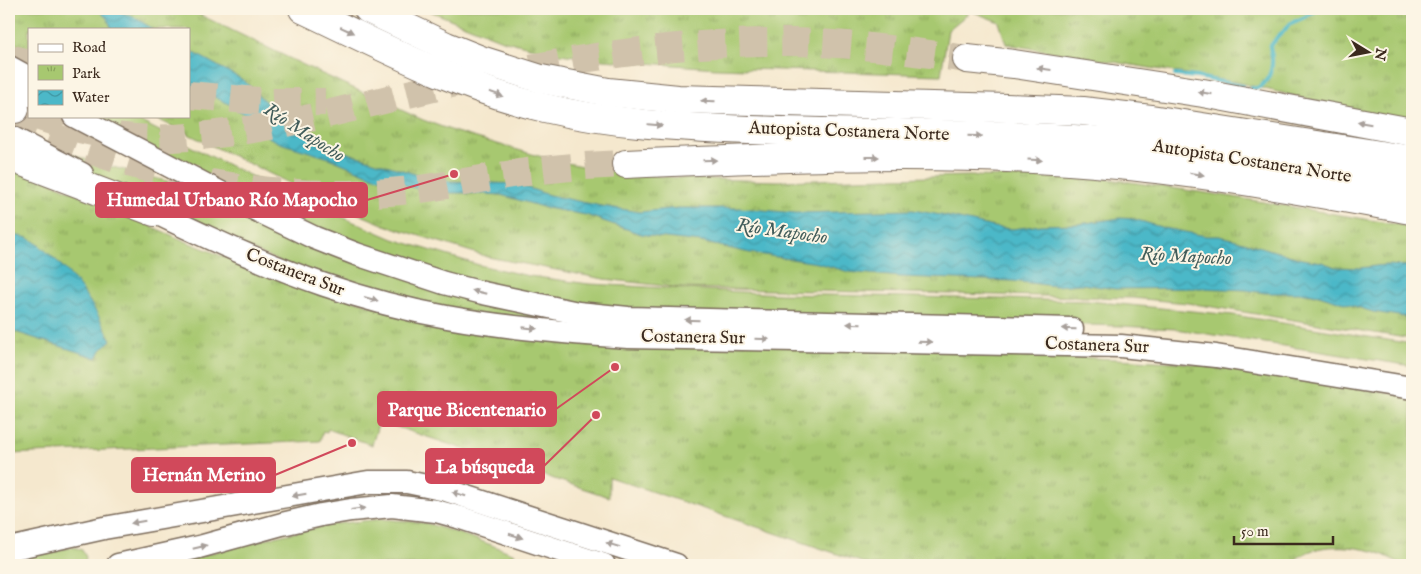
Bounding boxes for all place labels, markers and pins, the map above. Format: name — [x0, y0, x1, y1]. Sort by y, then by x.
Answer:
callout: Humedal Urbano Río Mapocho — [96, 183, 367, 217]
callout: Parque Bicentenario — [378, 392, 556, 426]
callout: La búsqueda — [426, 449, 544, 483]
callout: Hernán Merino — [132, 458, 275, 492]

